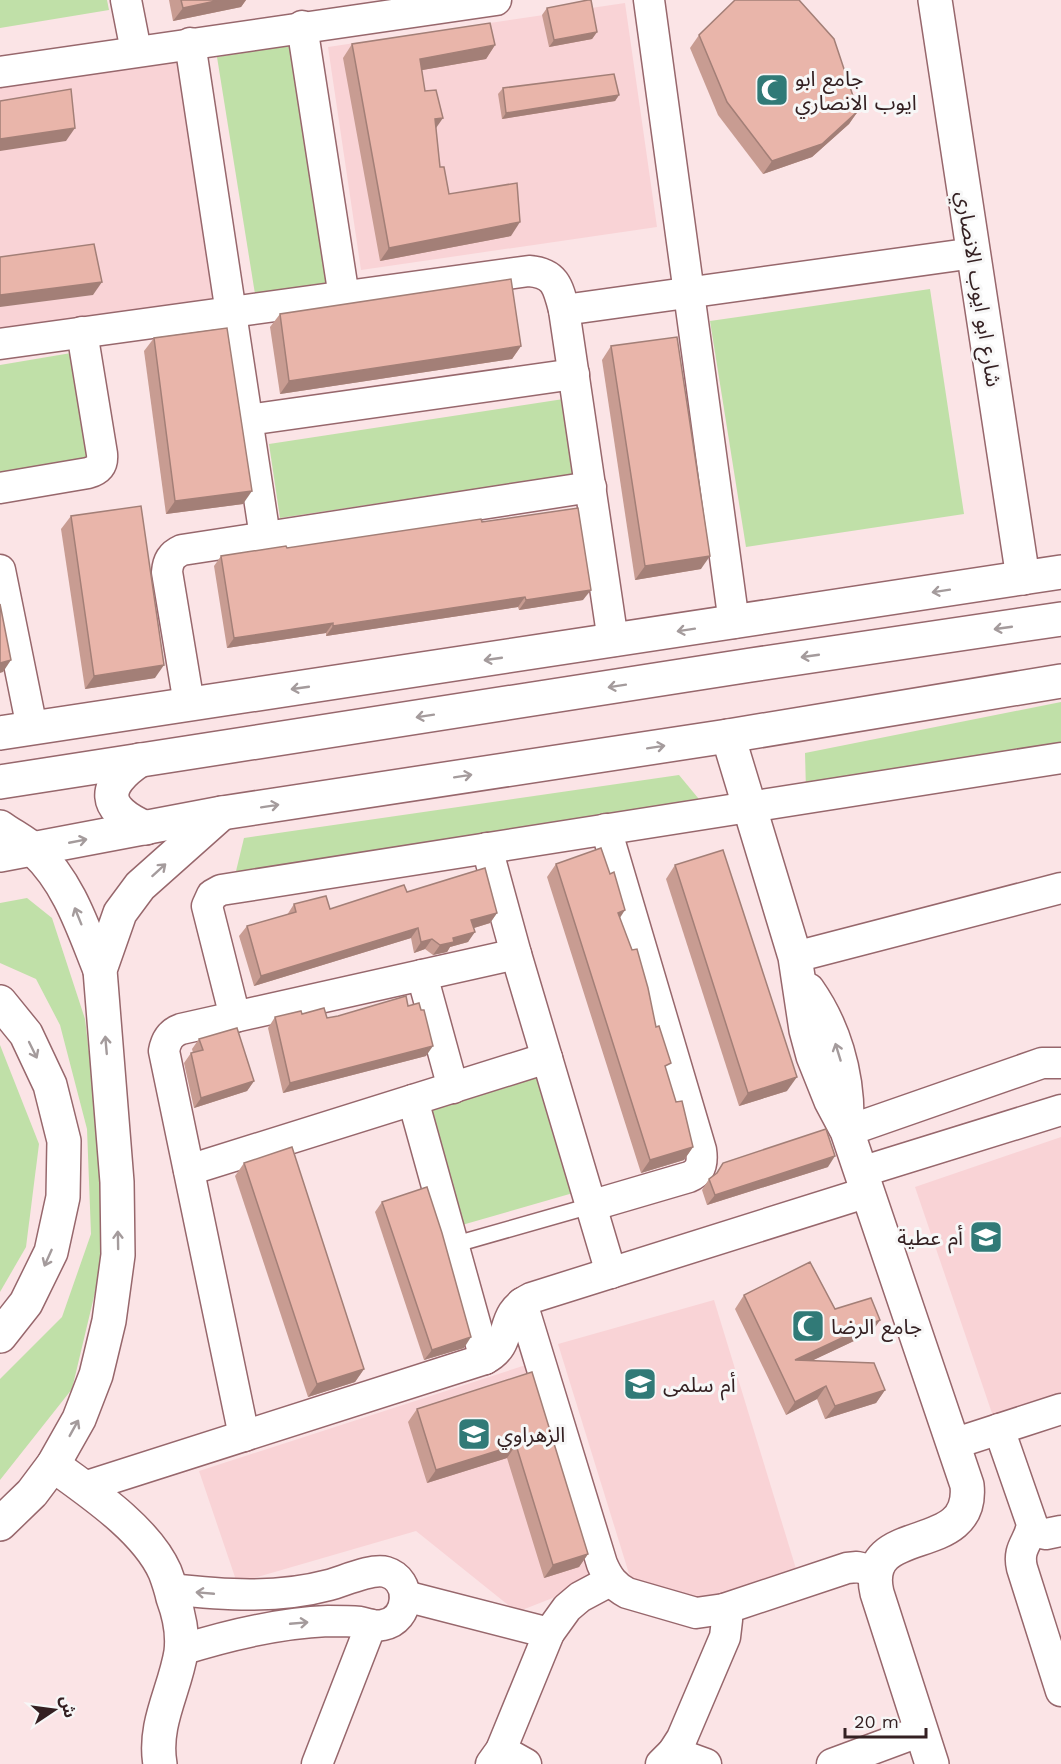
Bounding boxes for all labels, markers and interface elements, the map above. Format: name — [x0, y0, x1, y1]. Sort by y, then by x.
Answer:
place label: جامع ابو ايوب الانصاري — [795, 66, 917, 118]
mosque icon: جامع ابو ايوب الانصاري — [754, 72, 790, 108]
street label: شارع ابو ايوب الانصاري — [947, 189, 1007, 389]
one-way arrow — [932, 586, 951, 597]
one-way arrow — [994, 622, 1014, 633]
one-way arrow — [677, 625, 696, 636]
one-way arrow — [801, 651, 821, 662]
one-way arrow — [484, 654, 503, 665]
one-way arrow — [608, 680, 628, 691]
one-way arrow — [291, 682, 311, 693]
one-way arrow — [415, 710, 435, 721]
one-way arrow — [645, 741, 665, 752]
one-way arrow — [452, 771, 472, 782]
one-way arrow — [260, 800, 279, 811]
one-way arrow — [68, 835, 88, 846]
one-way arrow — [151, 863, 166, 877]
one-way arrow — [72, 907, 83, 925]
one-way arrow — [100, 1036, 111, 1056]
one-way arrow — [28, 1041, 40, 1059]
one-way arrow — [832, 1043, 843, 1062]
school or university icon: أم عطية — [968, 1219, 1004, 1255]
place label: أم عطية — [897, 1225, 963, 1254]
one-way arrow — [112, 1230, 123, 1250]
one-way arrow — [42, 1249, 53, 1267]
mosque icon: جامع الرضا — [790, 1308, 826, 1344]
place label: جامع الرضا — [831, 1314, 922, 1342]
school or university icon: أم سلمى — [622, 1366, 658, 1402]
place label: أم سلمى — [663, 1372, 736, 1401]
school or university icon: الزهراوي — [456, 1416, 492, 1452]
one-way arrow — [68, 1420, 80, 1437]
place label: الزهراوي — [497, 1422, 565, 1450]
one-way arrow — [195, 1587, 215, 1598]
one-way arrow — [289, 1618, 309, 1629]
north arrow — [24, 1680, 84, 1740]
text: ش — [56, 1694, 80, 1720]
scale bar — [845, 1701, 926, 1739]
text: 20 m — [854, 1711, 899, 1732]

